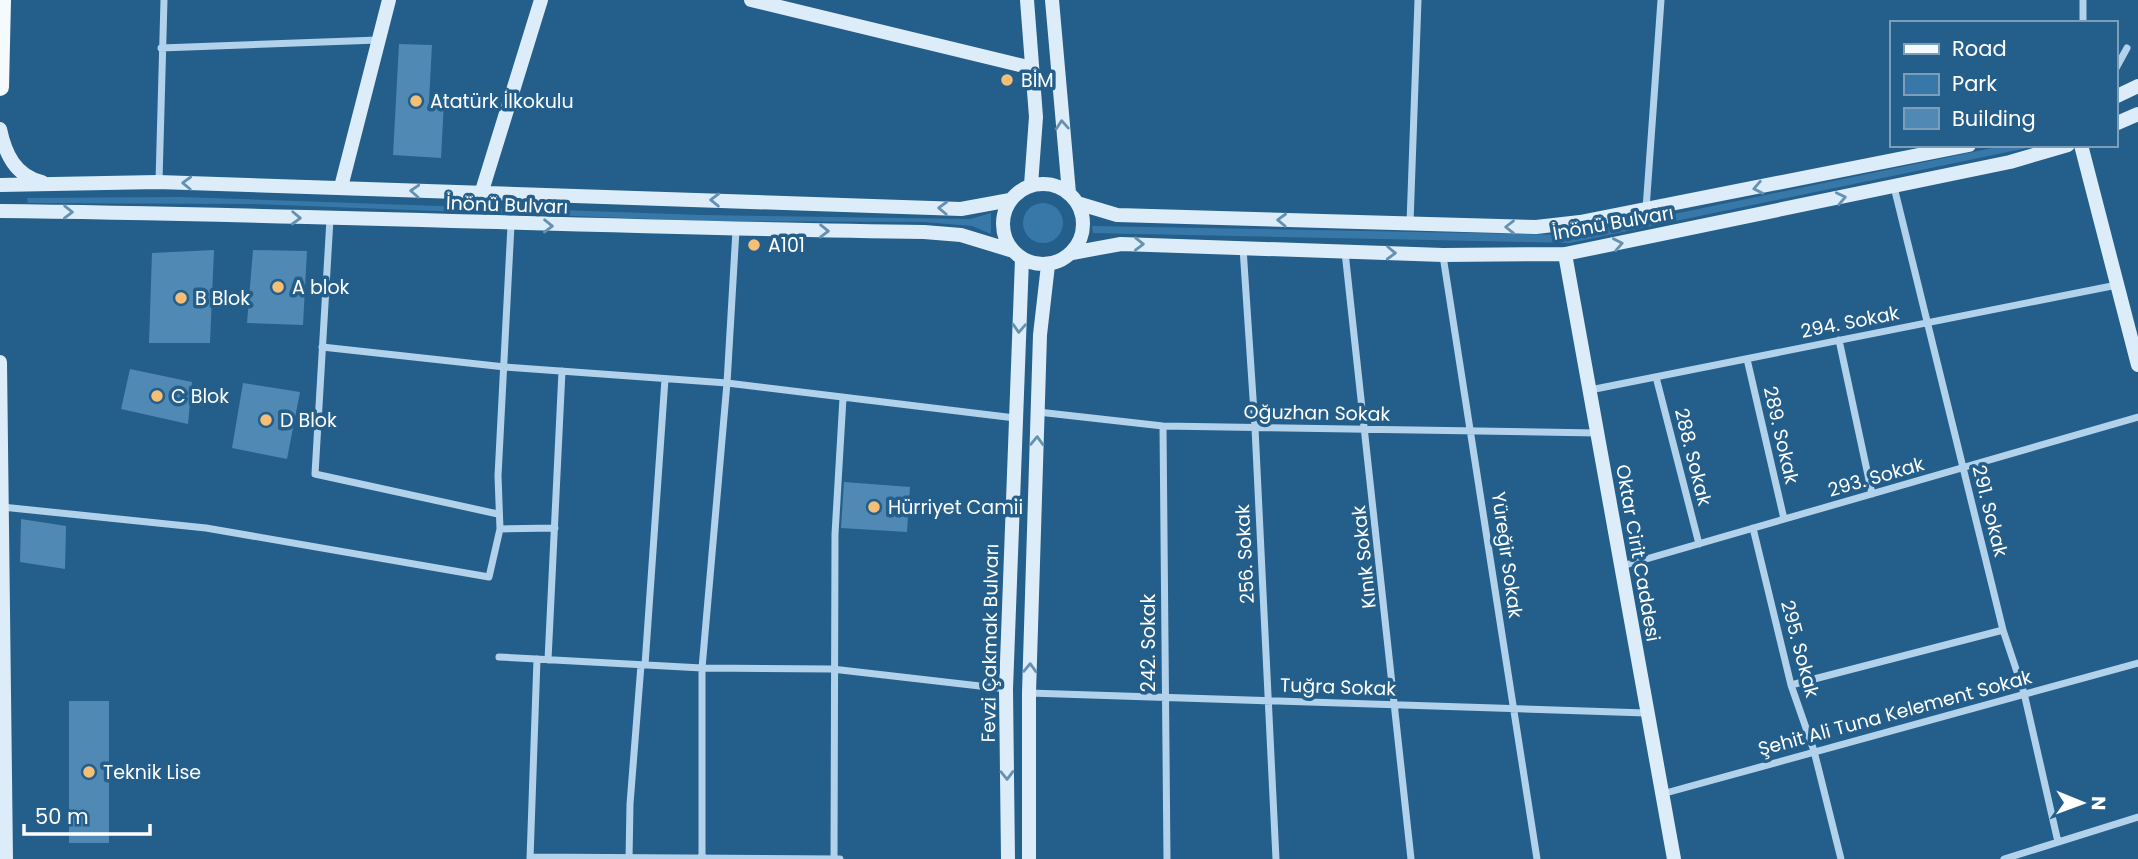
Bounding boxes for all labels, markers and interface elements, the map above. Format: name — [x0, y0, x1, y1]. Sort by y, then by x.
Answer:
legend — [1890, 21, 2117, 147]
text: Road — [1952, 34, 2007, 63]
place label: BİM — [1021, 67, 1054, 94]
text: Park — [1952, 69, 1997, 98]
marker: BİM — [999, 72, 1015, 88]
place label: Atatürk İlkokulu — [430, 88, 574, 115]
marker: Atatürk İlkokulu — [408, 93, 424, 109]
text: Building — [1952, 104, 2036, 133]
one-way arrow — [1055, 119, 1070, 130]
one-way arrow — [182, 175, 192, 191]
one-way arrow — [1752, 179, 1764, 194]
one-way arrow — [409, 183, 420, 198]
street label: İnönü Bulvarı — [445, 189, 569, 221]
one-way arrow — [710, 192, 720, 208]
one-way arrow — [1835, 192, 1847, 207]
street label: İnönü Bulvarı — [1551, 199, 1675, 247]
one-way arrow — [937, 200, 948, 215]
one-way arrow — [63, 204, 74, 220]
one-way arrow — [290, 210, 301, 225]
one-way arrow — [1277, 213, 1288, 228]
one-way arrow — [543, 218, 553, 234]
one-way arrow — [1504, 219, 1514, 235]
one-way arrow — [819, 223, 830, 239]
place label: A101 — [768, 232, 805, 259]
marker: A101 — [746, 237, 762, 253]
one-way arrow — [1134, 237, 1145, 252]
one-way arrow — [1612, 238, 1624, 253]
one-way arrow — [1386, 245, 1397, 261]
place label: A blok — [292, 274, 350, 301]
marker: A blok — [270, 279, 286, 295]
place label: B Blok — [195, 285, 250, 312]
marker: B Blok — [173, 290, 189, 306]
street label: 294. Sokak — [1799, 299, 1902, 345]
one-way arrow — [1011, 322, 1026, 333]
place label: C Blok — [171, 383, 229, 410]
street label: 289. Sokak — [1757, 383, 1805, 487]
marker: C Blok — [149, 388, 165, 404]
street label: Oğuzhan Sokak — [1243, 398, 1391, 428]
street label: 288. Sokak — [1668, 405, 1718, 509]
place label: D Blok — [280, 407, 337, 434]
marker: D Blok — [258, 412, 274, 428]
one-way arrow — [1029, 435, 1044, 446]
street label: 293. Sokak — [1825, 450, 1927, 504]
street label: Oktar Cirit Caddesi — [1609, 462, 1667, 644]
street label: 291. Sokak — [1966, 462, 2014, 560]
street label: Yüreğir Sokak — [1485, 490, 1529, 620]
place label: Hürriyet Camii — [888, 494, 1023, 521]
marker: Hürriyet Camii — [866, 499, 882, 515]
street label: 256. Sokak — [1229, 503, 1261, 604]
street label: Kınık Sokak — [1345, 504, 1383, 610]
street label: Fevzi Çakmak Bulvarı — [975, 543, 1005, 743]
street label: 242. Sokak — [1135, 593, 1162, 692]
street label: 295. Sokak — [1774, 597, 1826, 701]
one-way arrow — [1022, 663, 1037, 674]
street label: Şehit Ali Tuna Kelement Sokak — [1755, 663, 2035, 763]
street label: Tuğra Sokak — [1280, 671, 1397, 703]
place label: Teknik Lise — [103, 759, 201, 786]
marker: Teknik Lise — [81, 764, 97, 780]
north arrow — [2047, 768, 2117, 838]
one-way arrow — [999, 771, 1015, 781]
scale bar — [24, 792, 150, 836]
text: N — [2085, 796, 2112, 811]
text: 50 m — [35, 802, 89, 831]

